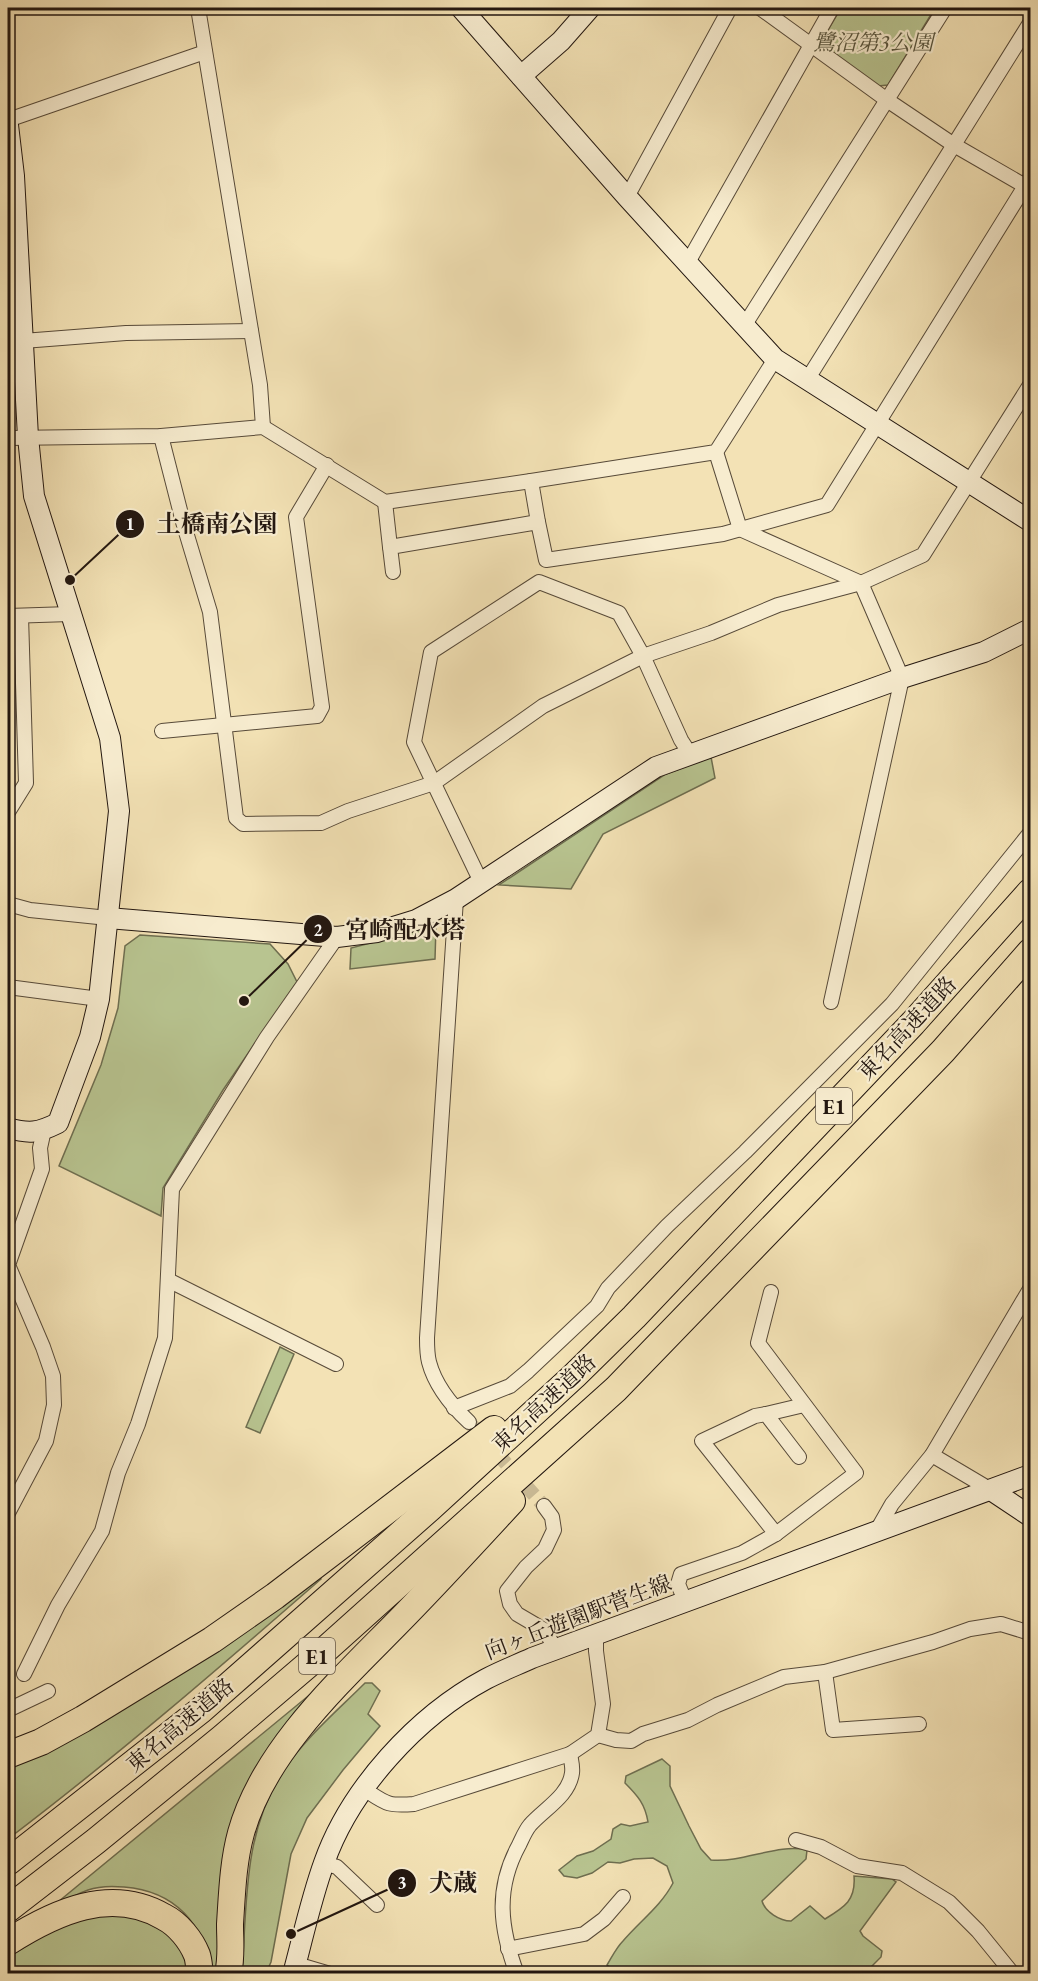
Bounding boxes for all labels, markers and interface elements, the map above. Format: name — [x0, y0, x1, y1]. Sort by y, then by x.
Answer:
park label: 鷺沼第3公園 — [813, 28, 936, 57]
callout: 土橋南公園 — [115, 503, 289, 545]
text: 土橋南公園 — [157, 508, 277, 539]
text: 1 — [125, 512, 135, 535]
callout: 宮崎配水塔 — [303, 908, 477, 950]
text: 宮崎配水塔 — [345, 914, 465, 945]
text: 2 — [313, 918, 323, 941]
street label: 東名高速道路 — [851, 970, 963, 1086]
road number: E1 — [816, 1088, 852, 1124]
street label: 東名高速道路 — [486, 1347, 602, 1459]
street label: 向ヶ丘遊園駅菅生線 — [480, 1568, 676, 1666]
road number: E1 — [299, 1638, 335, 1674]
street label: 東名高速道路 — [120, 1671, 240, 1779]
callout: 犬蔵 — [387, 1862, 489, 1904]
text: 犬蔵 — [429, 1867, 477, 1898]
text: 3 — [397, 1871, 407, 1894]

